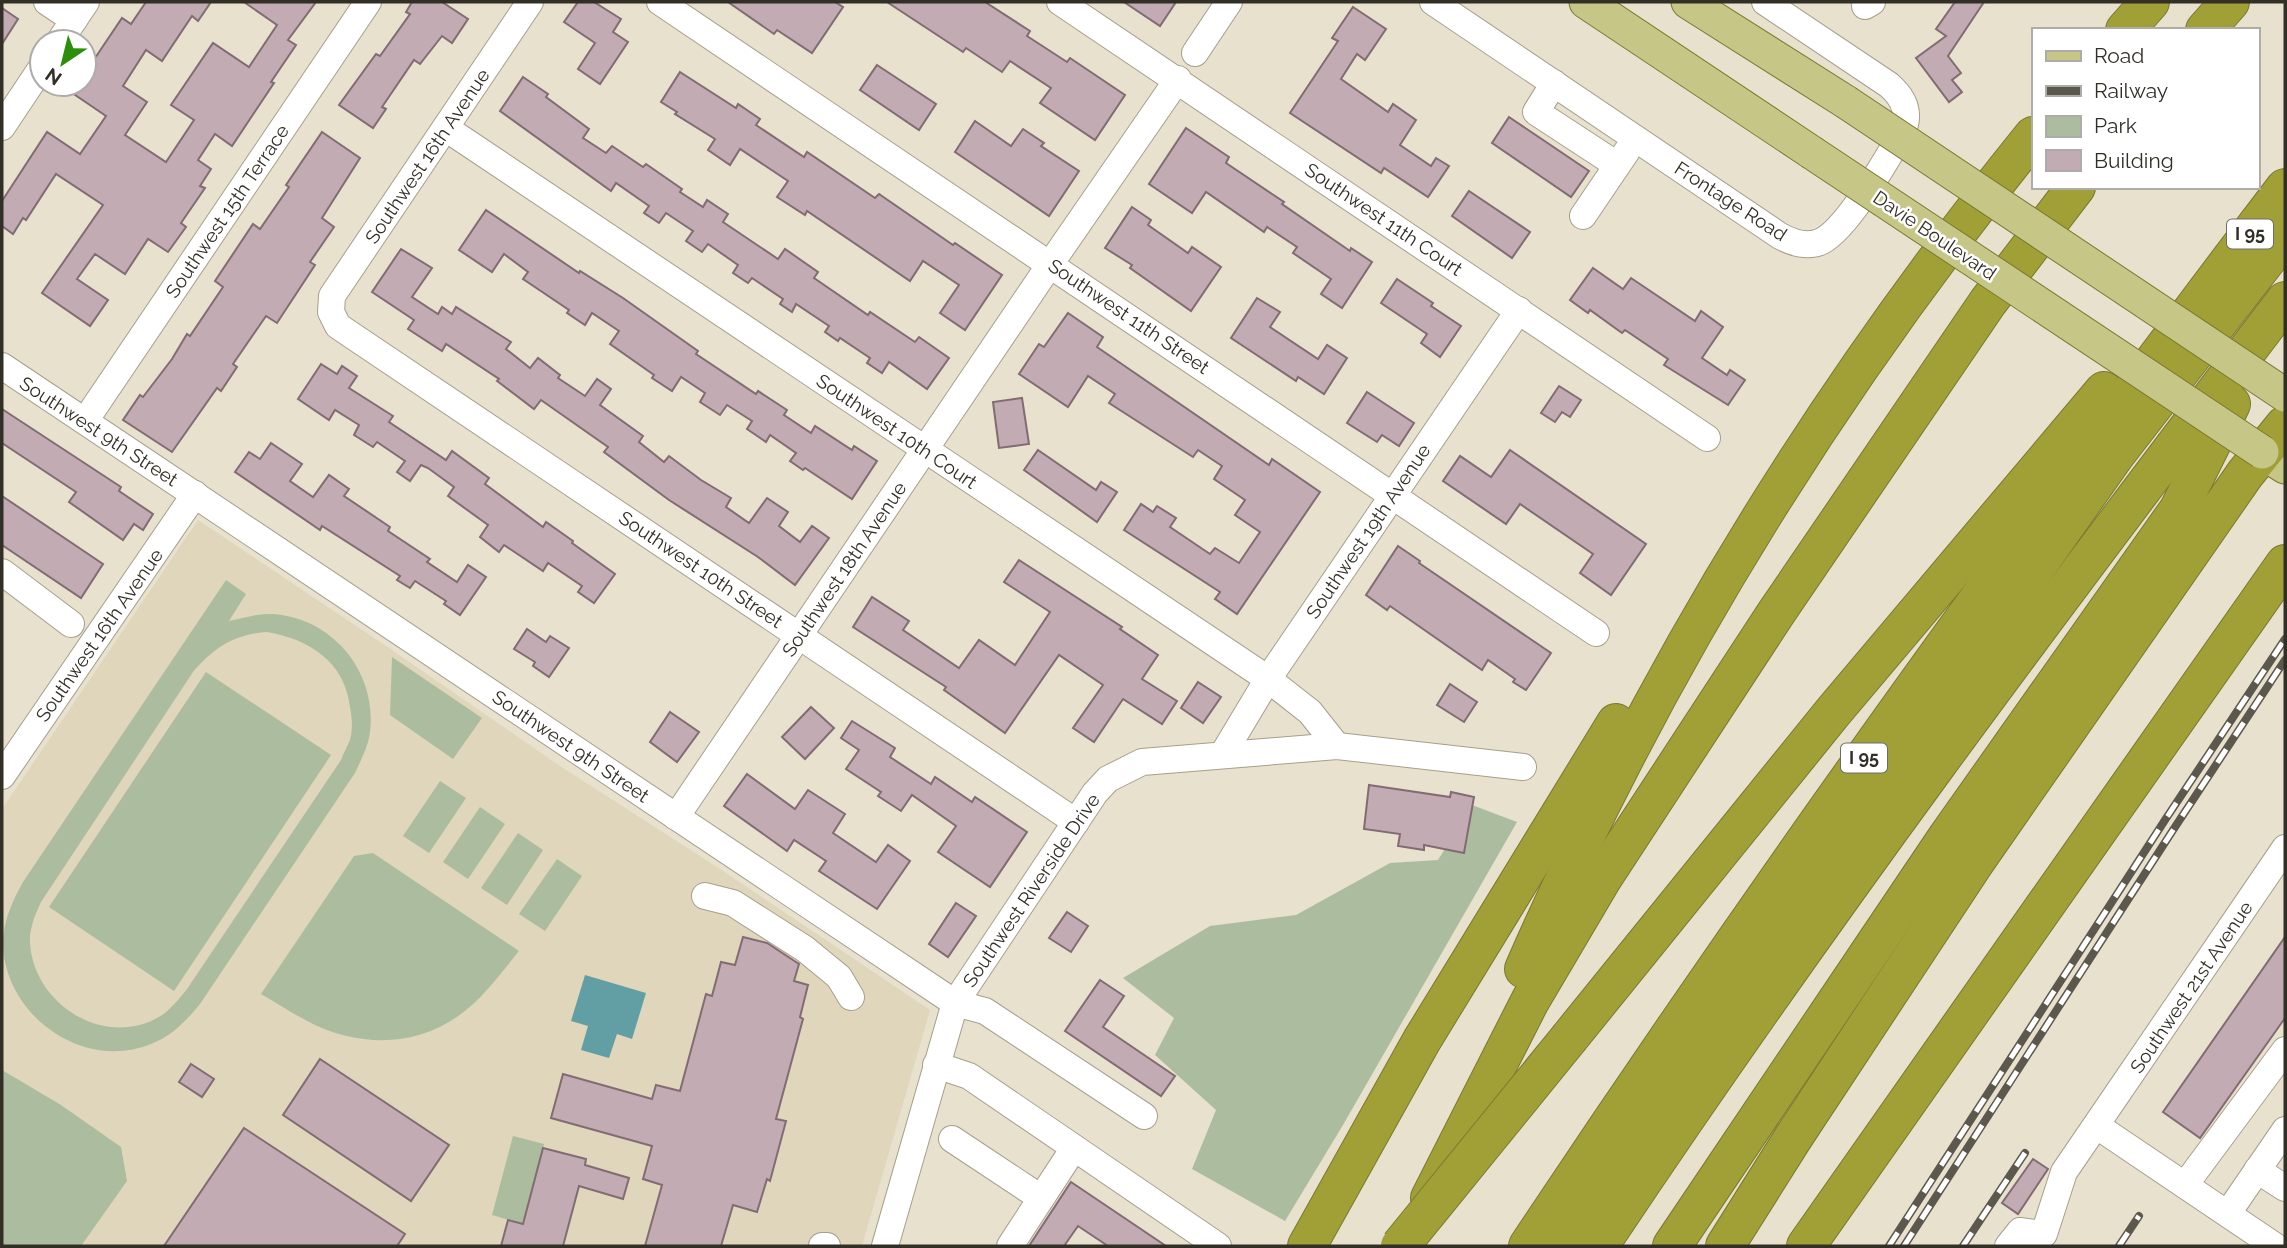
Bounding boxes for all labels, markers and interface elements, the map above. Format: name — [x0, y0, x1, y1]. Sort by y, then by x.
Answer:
north arrow — [28, 28, 98, 98]
legend — [2032, 28, 2259, 189]
text: Road — [2094, 43, 2144, 68]
text: N — [41, 64, 65, 90]
street label: Southwest 16th Avenue — [360, 64, 494, 248]
text: Railway — [2094, 78, 2168, 103]
text: Park — [2094, 113, 2137, 138]
street label: Southwest 15th Terrace — [161, 120, 293, 302]
text: Building — [2094, 148, 2174, 173]
street label: Frontage Road — [1671, 157, 1791, 245]
street label: Southwest 11th Court — [1301, 158, 1467, 280]
street label: Davie Boulevard — [1869, 186, 2001, 284]
road number: I 95 — [2227, 220, 2273, 248]
street label: Southwest 11th Street — [1044, 254, 1214, 378]
street label: Southwest 10th Court — [813, 369, 982, 493]
street label: Southwest 9th Street — [16, 372, 183, 491]
street label: Southwest 19th Avenue — [1301, 440, 1435, 622]
street label: Southwest 18th Avenue — [777, 478, 911, 660]
street label: Southwest 10th Street — [615, 506, 788, 632]
street label: Southwest 16th Avenue — [31, 544, 167, 726]
street label: Southwest 9th Street — [489, 685, 654, 807]
road number: I 95 — [1841, 744, 1887, 772]
street label: Southwest Riverside Drive — [958, 789, 1104, 991]
street label: Southwest 21st Avenue — [2125, 897, 2257, 1077]

